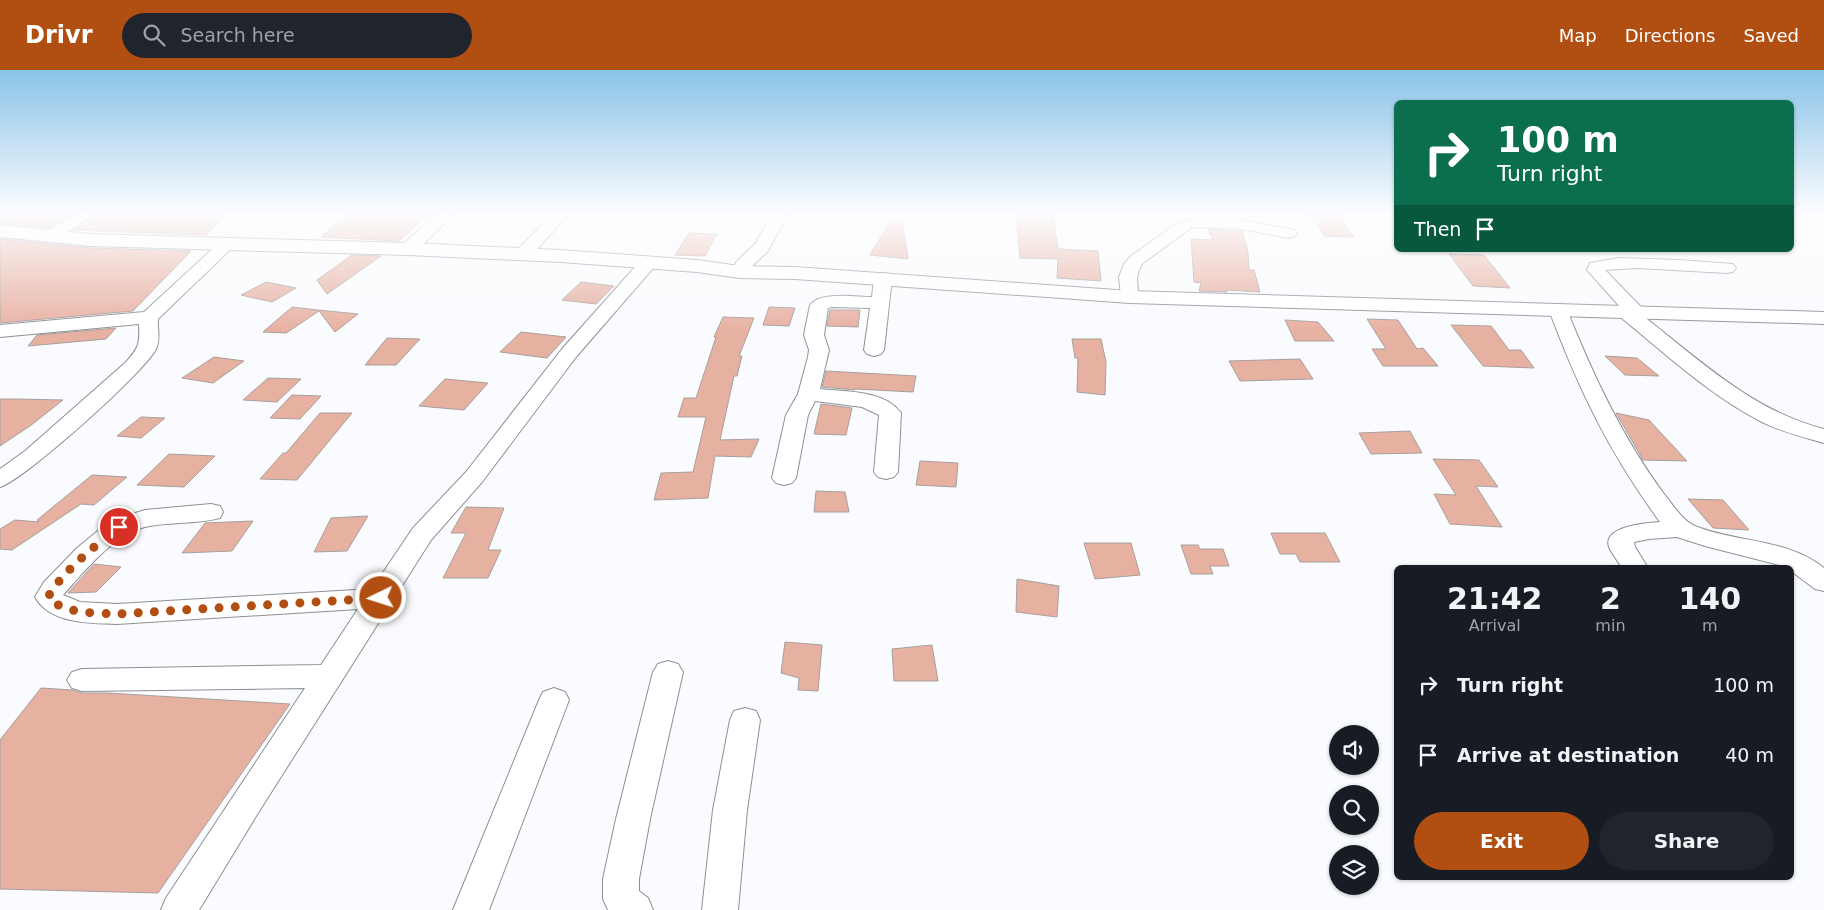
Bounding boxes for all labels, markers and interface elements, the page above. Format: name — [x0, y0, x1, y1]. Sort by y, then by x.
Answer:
search box — [122, 13, 472, 58]
text: Drivr — [25, 21, 92, 49]
icon: search — [140, 21, 168, 49]
text: Search here — [180, 24, 295, 46]
text: Map — [1559, 25, 1597, 46]
text: Directions — [1625, 25, 1715, 46]
text: Saved — [1743, 25, 1799, 46]
icon: right — [1414, 120, 1479, 185]
text: 100 m — [1497, 120, 1619, 160]
text: Turn right — [1497, 161, 1602, 186]
icon: arrive — [1471, 215, 1499, 243]
text: Then — [1414, 218, 1461, 240]
pin — [98, 506, 140, 548]
icon: arrive — [105, 513, 133, 541]
position arrow — [354, 571, 406, 623]
text: 21:42 — [1447, 581, 1542, 616]
text: 2 — [1600, 581, 1621, 616]
text: 140 — [1678, 581, 1741, 616]
text: Arrival — [1469, 616, 1521, 635]
text: min — [1595, 616, 1626, 635]
text: m — [1702, 616, 1718, 635]
icon: right — [1414, 671, 1442, 699]
text: Turn right — [1457, 674, 1563, 696]
text: 100 m — [1713, 674, 1774, 696]
map controls — [1329, 725, 1379, 895]
button: sound — [1329, 725, 1379, 775]
icon: arrive — [1414, 741, 1442, 769]
text: Arrive at destination — [1457, 744, 1679, 766]
text: 40 m — [1725, 744, 1774, 766]
button: search — [1329, 785, 1379, 835]
button: Exit — [1414, 812, 1589, 870]
button: Share — [1599, 812, 1774, 870]
button: layers — [1329, 845, 1379, 895]

